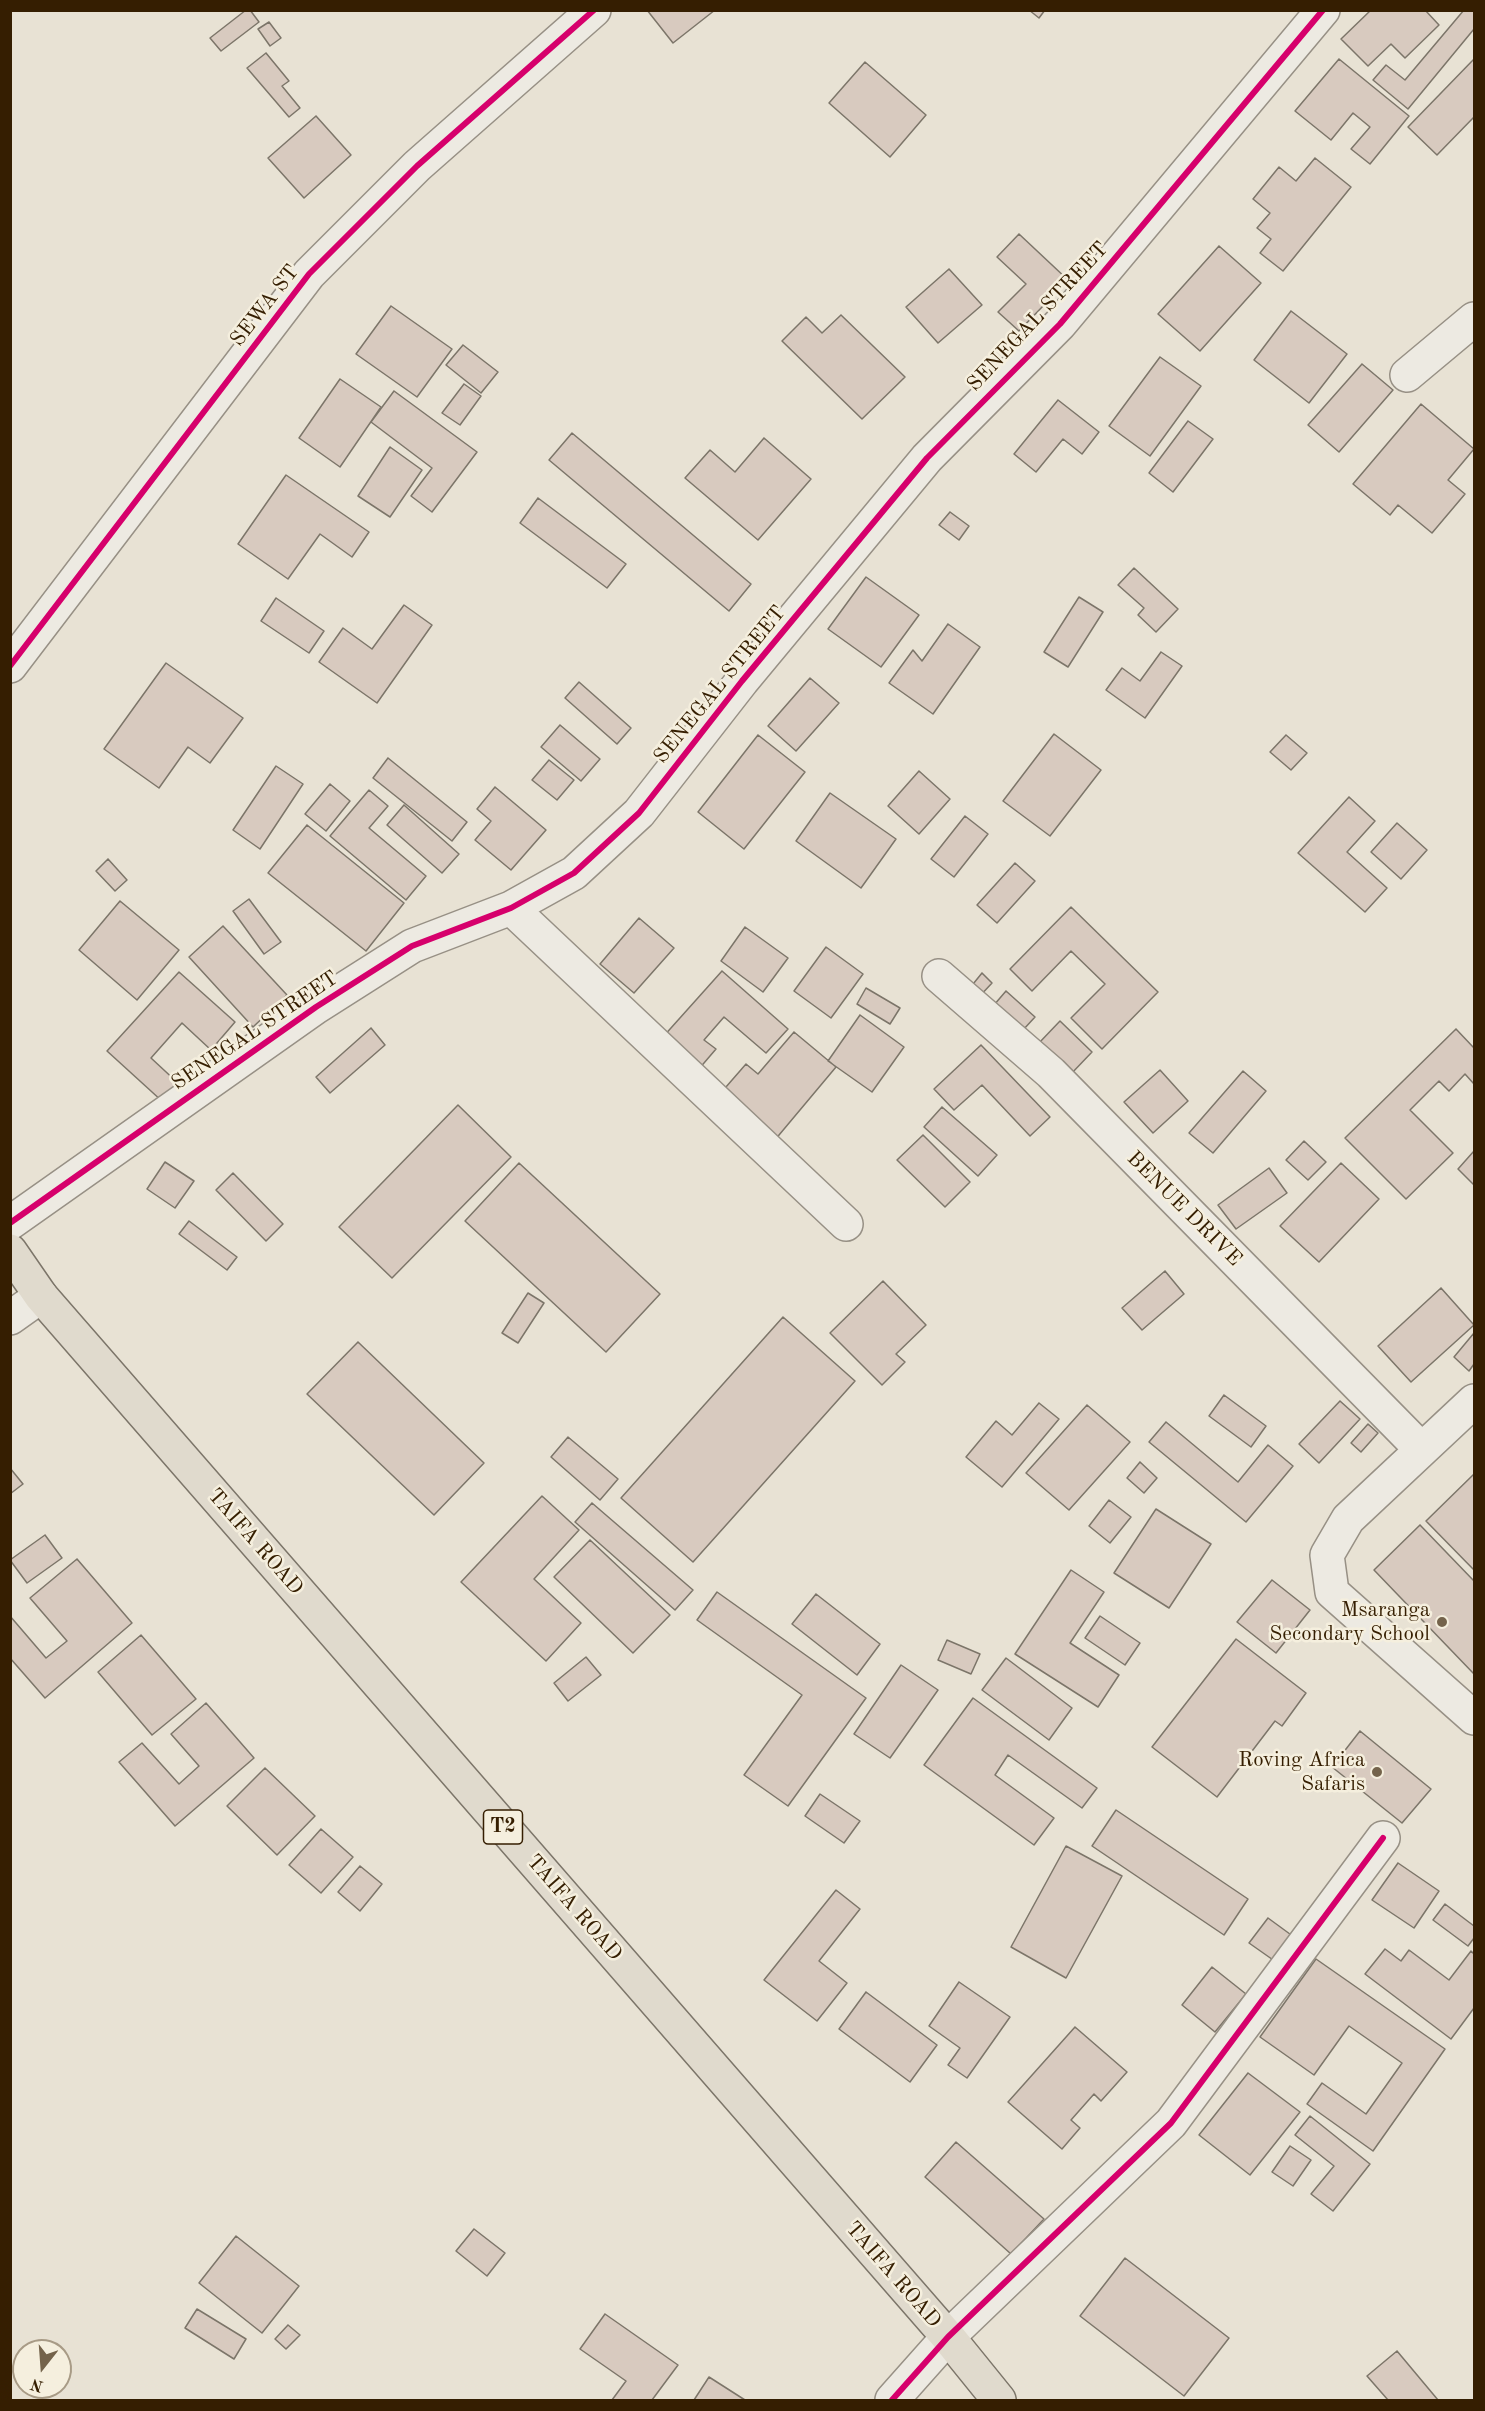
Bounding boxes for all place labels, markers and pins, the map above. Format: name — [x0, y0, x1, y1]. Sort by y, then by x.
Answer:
place label: Msaranga Secondary School — [1269, 1597, 1430, 1647]
marker: Msaranga Secondary School — [1435, 1615, 1449, 1629]
place label: Roving Africa Safaris — [1238, 1747, 1365, 1797]
marker: Roving Africa Safaris — [1370, 1765, 1384, 1779]

